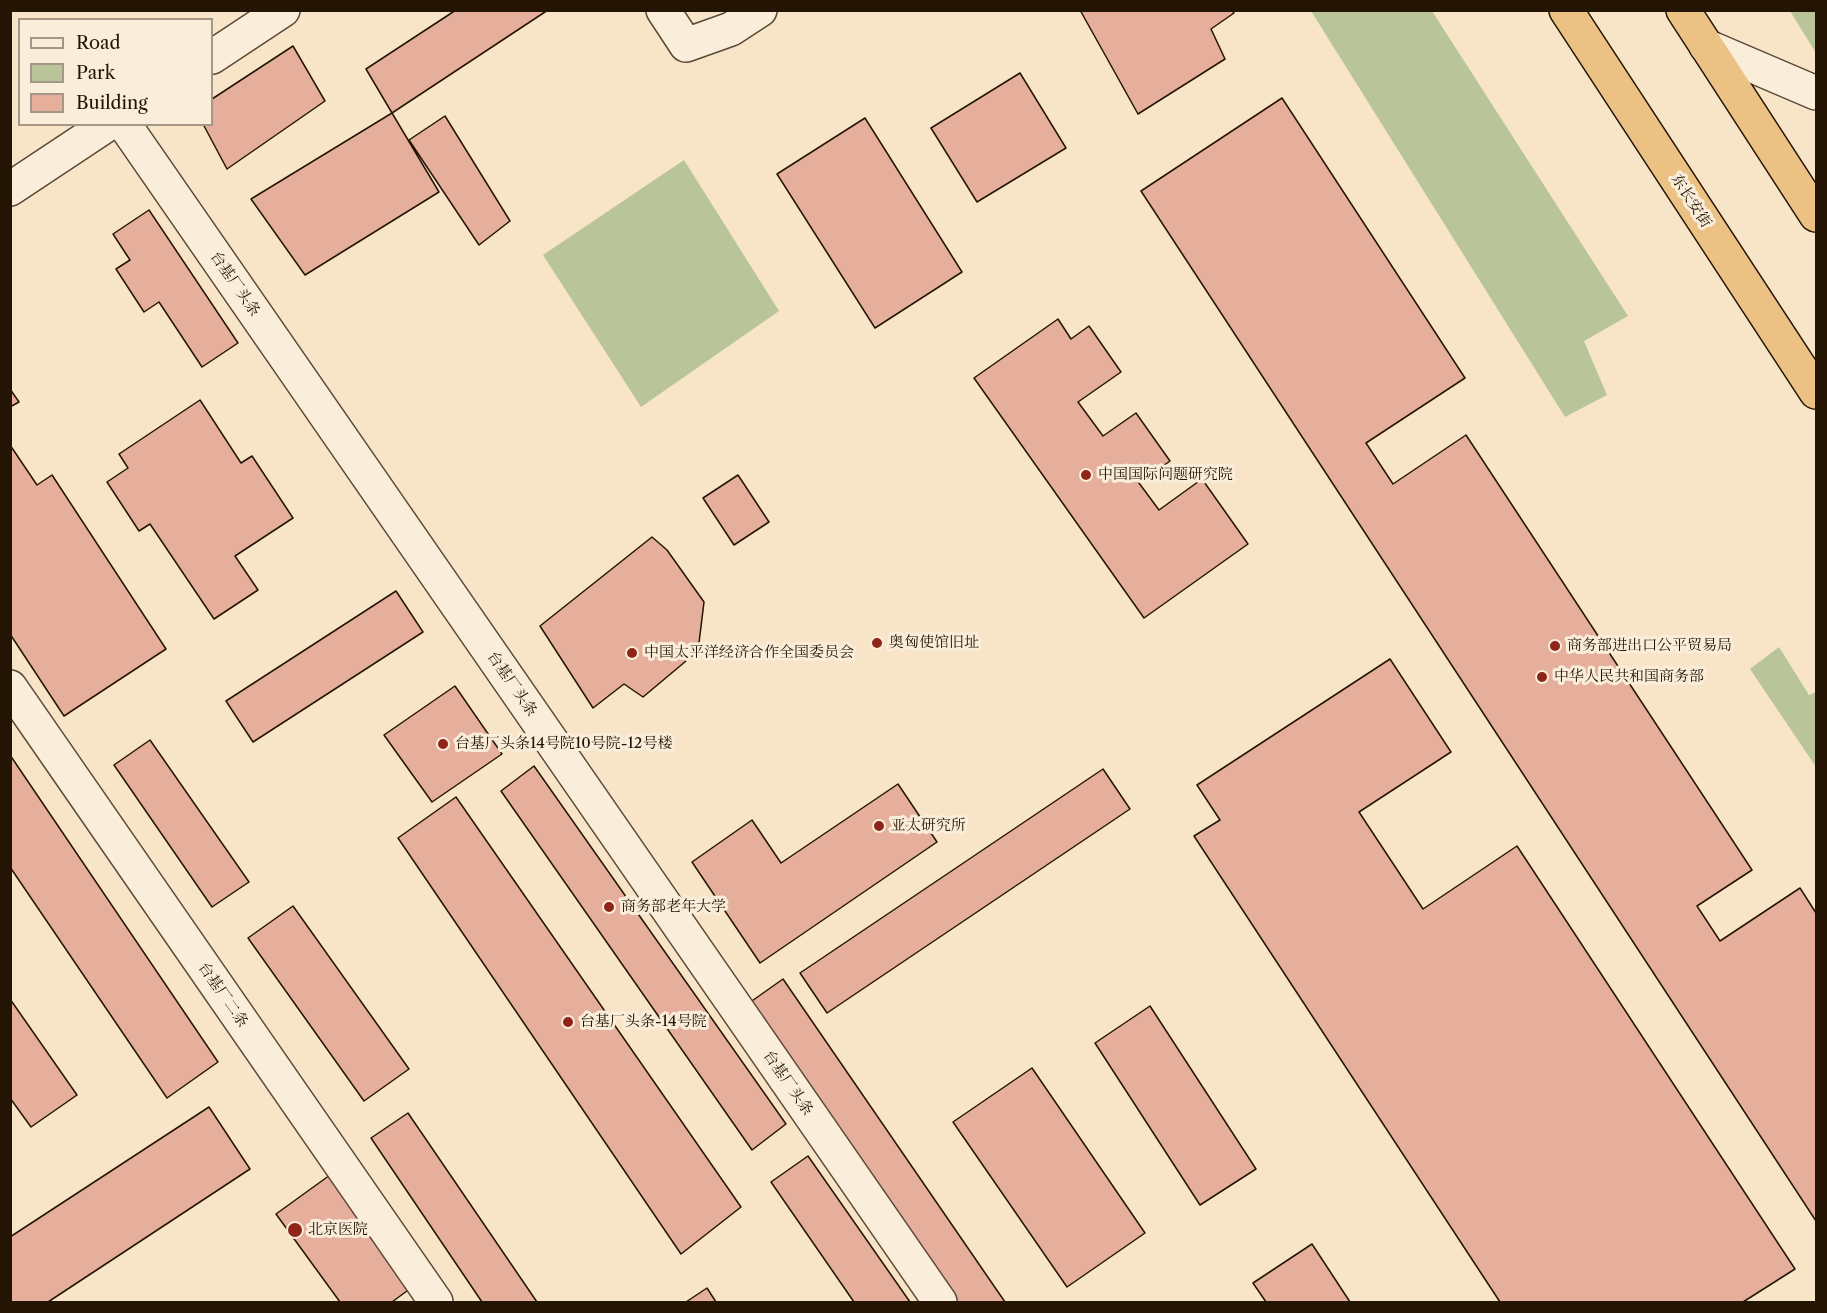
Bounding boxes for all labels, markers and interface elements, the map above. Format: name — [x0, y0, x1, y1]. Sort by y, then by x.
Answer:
legend — [18, 18, 213, 126]
text: Road — [76, 32, 121, 54]
text: Park — [76, 62, 115, 84]
text: Building — [76, 92, 148, 114]
street label: 东长安街 — [1667, 171, 1715, 231]
street label: 台基厂头条 — [206, 248, 264, 320]
place label: 中国国际问题研究院 — [1098, 466, 1233, 484]
marker: 中国国际问题研究院 — [1079, 468, 1093, 482]
place label: 奥匈使馆旧址 — [889, 634, 979, 652]
marker: 奥匈使馆旧址 — [870, 636, 884, 650]
place label: 商务部进出口公平贸易局 — [1567, 637, 1732, 655]
marker: 商务部进出口公平贸易局 — [1548, 639, 1562, 653]
place label: 中国太平洋经济合作全国委员会 — [644, 644, 854, 662]
marker: 中国太平洋经济合作全国委员会 — [625, 646, 639, 660]
street label: 台基厂头条 — [483, 648, 541, 720]
place label: 中华人民共和国商务部 — [1554, 668, 1704, 686]
marker: 中华人民共和国商务部 — [1535, 670, 1549, 684]
place label: 台基厂头条14号院10号院-12号楼 — [455, 735, 672, 753]
marker: 台基厂头条14号院10号院-12号楼 — [436, 737, 450, 751]
place label: 亚太研究所 — [891, 817, 966, 835]
marker: 亚太研究所 — [872, 819, 886, 833]
place label: 商务部老年大学 — [621, 898, 726, 916]
marker: 商务部老年大学 — [602, 900, 616, 914]
street label: 台基厂二条 — [194, 959, 252, 1031]
place label: 台基厂头条-14号院 — [580, 1013, 707, 1031]
marker: 台基厂头条-14号院 — [561, 1015, 575, 1029]
street label: 台基厂头条 — [759, 1047, 817, 1119]
marker: 北京医院 — [286, 1221, 304, 1239]
place label: 北京医院 — [308, 1221, 368, 1239]

